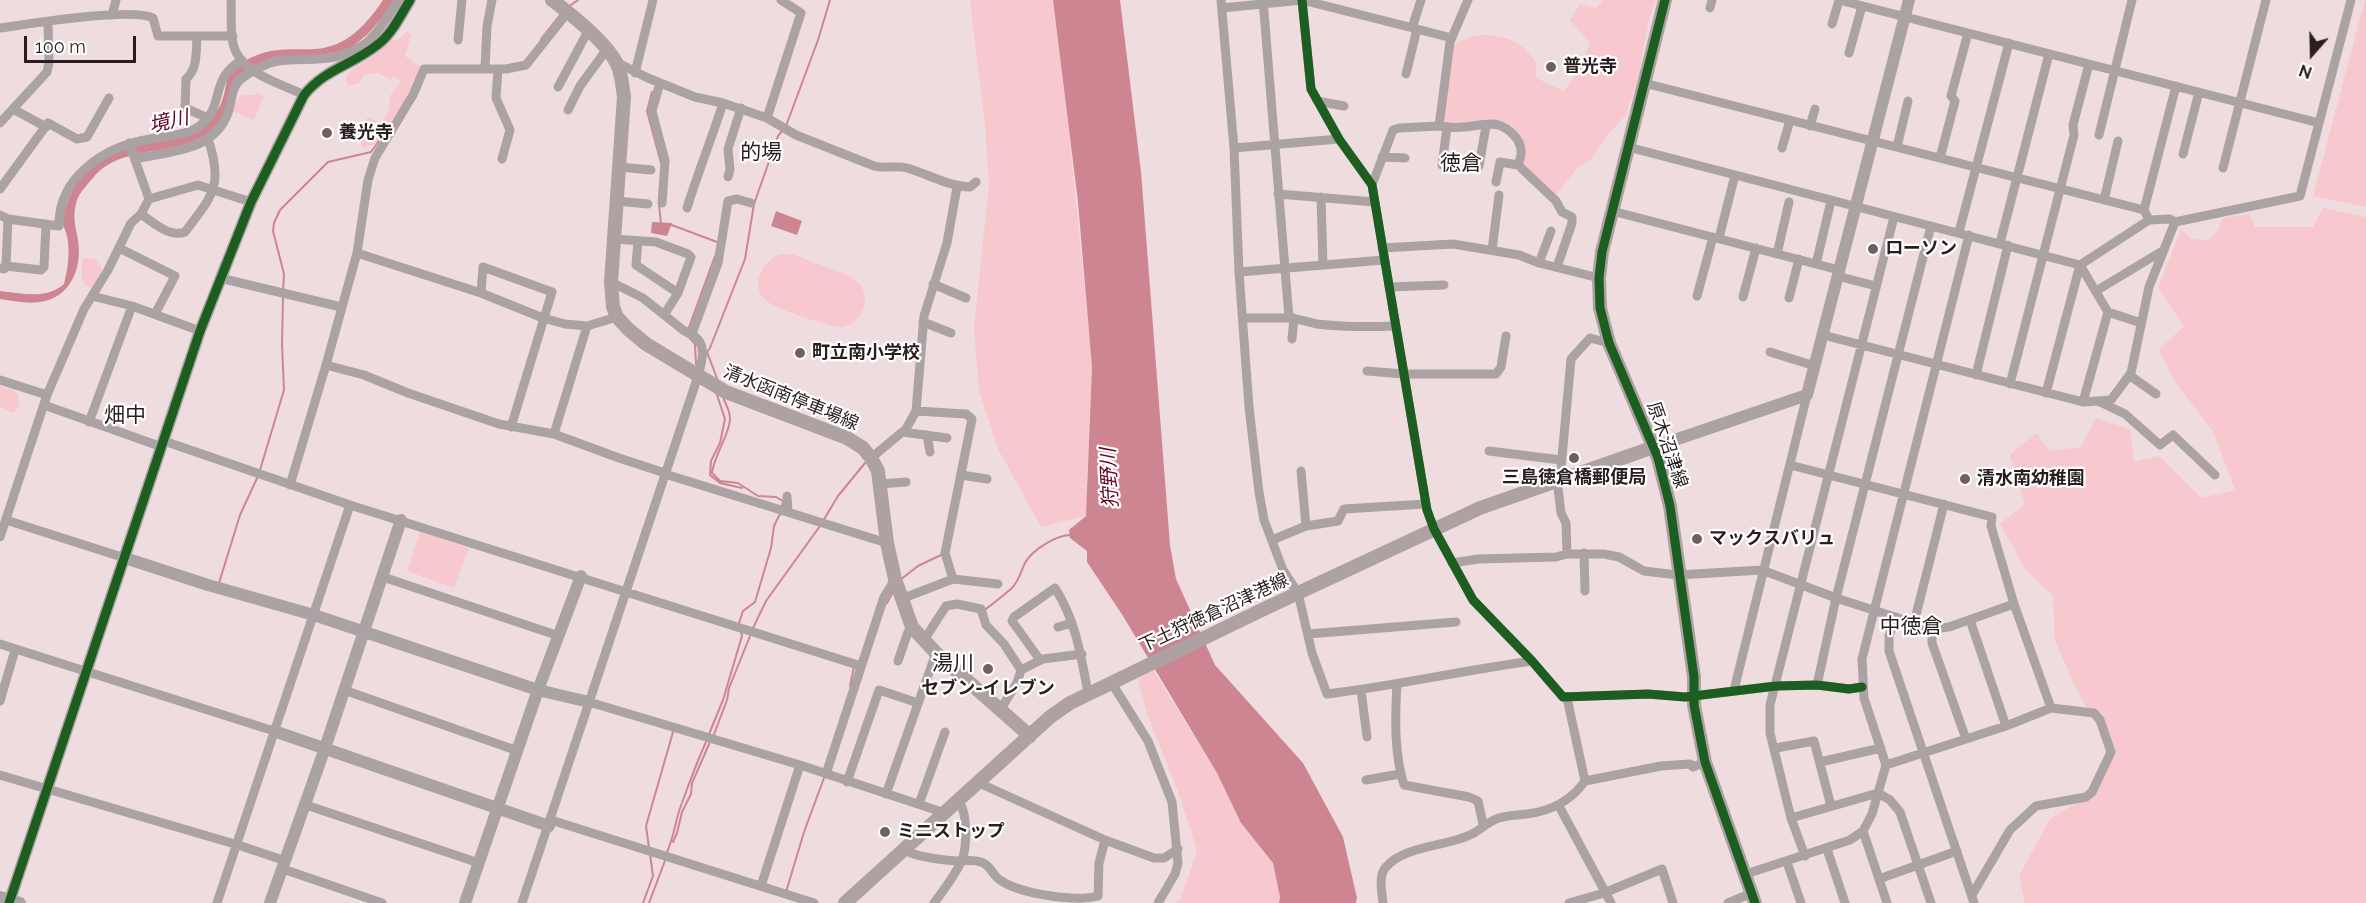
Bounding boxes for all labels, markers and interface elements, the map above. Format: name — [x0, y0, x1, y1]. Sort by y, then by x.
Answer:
scale bar — [27, 24, 140, 62]
north arrow — [2282, 24, 2342, 84]
text: 100 m — [35, 36, 86, 57]
place label: 普光寺 — [1563, 56, 1617, 78]
marker: 普光寺 — [1544, 60, 1558, 74]
text: N — [2297, 60, 2315, 82]
water label: 境川 — [147, 106, 191, 138]
place label: 養光寺 — [339, 122, 393, 144]
marker: 養光寺 — [320, 126, 334, 140]
district label: 的場 — [740, 140, 782, 166]
district label: 徳倉 — [1440, 151, 1482, 177]
place label: ローソン — [1885, 238, 1957, 260]
marker: ローソン — [1866, 242, 1880, 256]
place label: 町立南小学校 — [812, 342, 920, 364]
marker: 町立南小学校 — [793, 346, 807, 360]
street label: 清水函南停車場線 — [720, 361, 862, 435]
street label: 原木沼津線 — [1642, 399, 1692, 491]
district label: 畑中 — [104, 403, 146, 429]
water label: 狩野川 — [1096, 447, 1124, 509]
marker: 三島徳倉橋郵便局 — [1567, 451, 1581, 465]
place label: 三島徳倉橋郵便局 — [1502, 467, 1646, 489]
place label: 清水南幼稚園 — [1977, 468, 2085, 490]
marker: 清水南幼稚園 — [1958, 472, 1972, 486]
place label: マックスバリュ — [1709, 528, 1835, 550]
marker: マックスバリュ — [1690, 532, 1704, 546]
street label: 下土狩徳倉沼津港線 — [1136, 569, 1292, 657]
district label: 中徳倉 — [1880, 614, 1942, 640]
district label: 湯川 — [932, 651, 974, 677]
marker: セブン-イレブン — [981, 662, 995, 676]
place label: セブン-イレブン — [921, 678, 1055, 700]
place label: ミニストップ — [897, 821, 1005, 843]
marker: ミニストップ — [878, 825, 892, 839]

